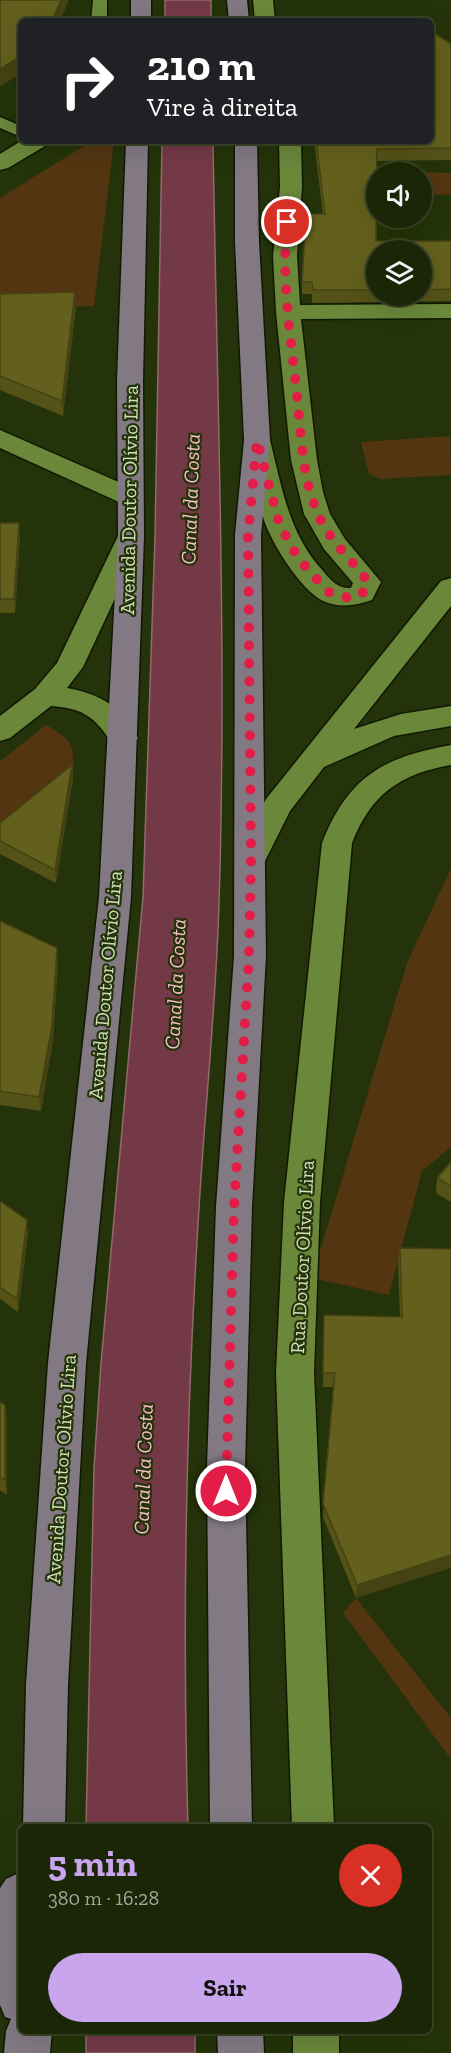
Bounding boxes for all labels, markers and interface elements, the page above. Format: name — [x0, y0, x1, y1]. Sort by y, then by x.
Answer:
text: 210 m — [147, 40, 255, 91]
icon: right — [48, 42, 126, 120]
text: Vire à direita — [147, 91, 298, 123]
map controls — [366, 162, 432, 306]
button: sound — [366, 162, 432, 228]
pin — [261, 196, 312, 247]
icon: arrive — [270, 205, 303, 238]
button: layers — [366, 240, 432, 306]
street label: Avenida Doutor Olívio Lira — [115, 385, 143, 615]
water label: Canal da Costa — [175, 433, 205, 565]
street label: Avenida Doutor Olívio Lira — [83, 869, 127, 1100]
water label: Canal da Costa — [159, 918, 191, 1050]
street label: Rua Doutor Olívio Lira — [285, 1159, 319, 1354]
street label: Avenida Doutor Olívio Lira — [41, 1353, 81, 1584]
water label: Canal da Costa — [128, 1403, 158, 1535]
position arrow — [194, 1459, 258, 1523]
text: 5 min — [48, 1842, 137, 1885]
button: close — [339, 1844, 402, 1907]
text: 380 m · 16:28 — [48, 1886, 159, 1910]
button: Sair — [48, 1953, 402, 2022]

